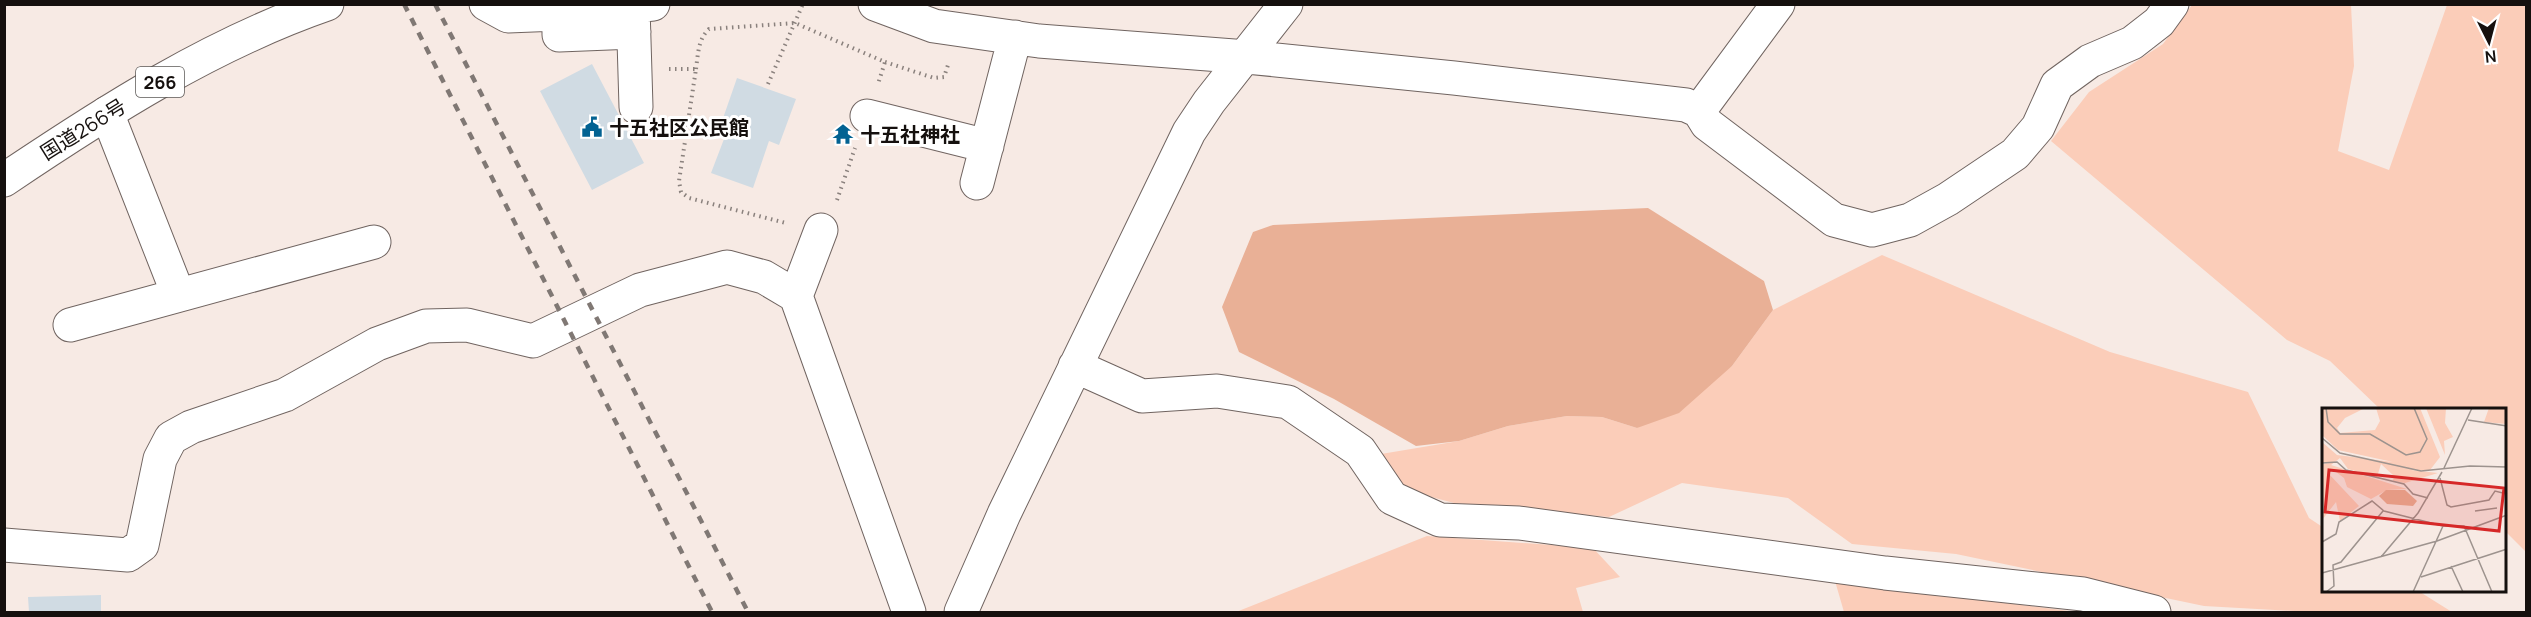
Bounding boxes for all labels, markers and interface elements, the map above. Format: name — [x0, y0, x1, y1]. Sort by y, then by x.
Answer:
north arrow — [2459, 12, 2519, 72]
text: N — [2484, 45, 2497, 68]
road number: 266 — [136, 67, 184, 97]
street label: 国道266号 — [35, 92, 131, 166]
place label: 十五社区公民館 — [609, 114, 749, 141]
public building icon: 十五社区公民館 — [580, 115, 604, 139]
place label: 十五社神社 — [860, 121, 960, 148]
temple icon: 十五社神社 — [831, 122, 855, 146]
inset map — [2322, 408, 2507, 593]

